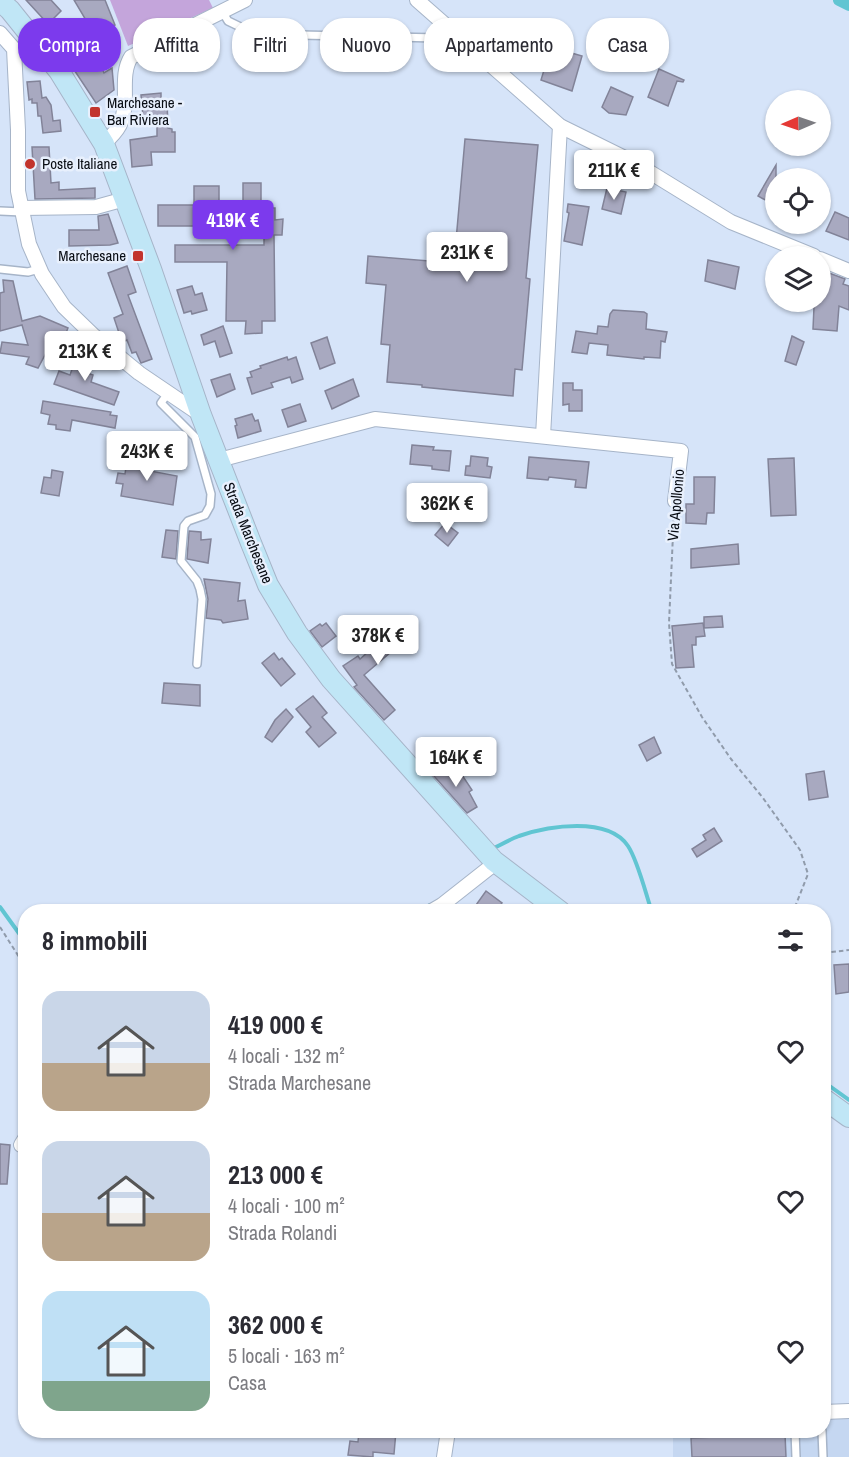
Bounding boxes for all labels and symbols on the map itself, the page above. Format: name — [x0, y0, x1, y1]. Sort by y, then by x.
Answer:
north arrow — [765, 90, 831, 156]
place label: Marchesane - Bar Riviera — [107, 92, 182, 130]
marker: Marchesane - Bar Riviera — [88, 105, 102, 119]
pin: 211K € — [565, 150, 663, 201]
place label: Poste Italiane — [42, 153, 117, 174]
marker: Poste Italiane — [23, 157, 37, 171]
pin: 419K € — [184, 200, 282, 251]
pin: 231K € — [418, 232, 516, 283]
place label: Marchesane — [58, 245, 126, 266]
marker: Marchesane — [131, 249, 145, 263]
pin: 213K € — [36, 331, 134, 382]
pin: 243K € — [98, 431, 196, 482]
street label: Via Apollonio — [662, 468, 689, 542]
street label: Strada Marchesane — [219, 479, 278, 587]
pin: 362K € — [398, 483, 496, 534]
pin: 378K € — [329, 615, 427, 666]
pin: 164K € — [407, 737, 505, 788]

